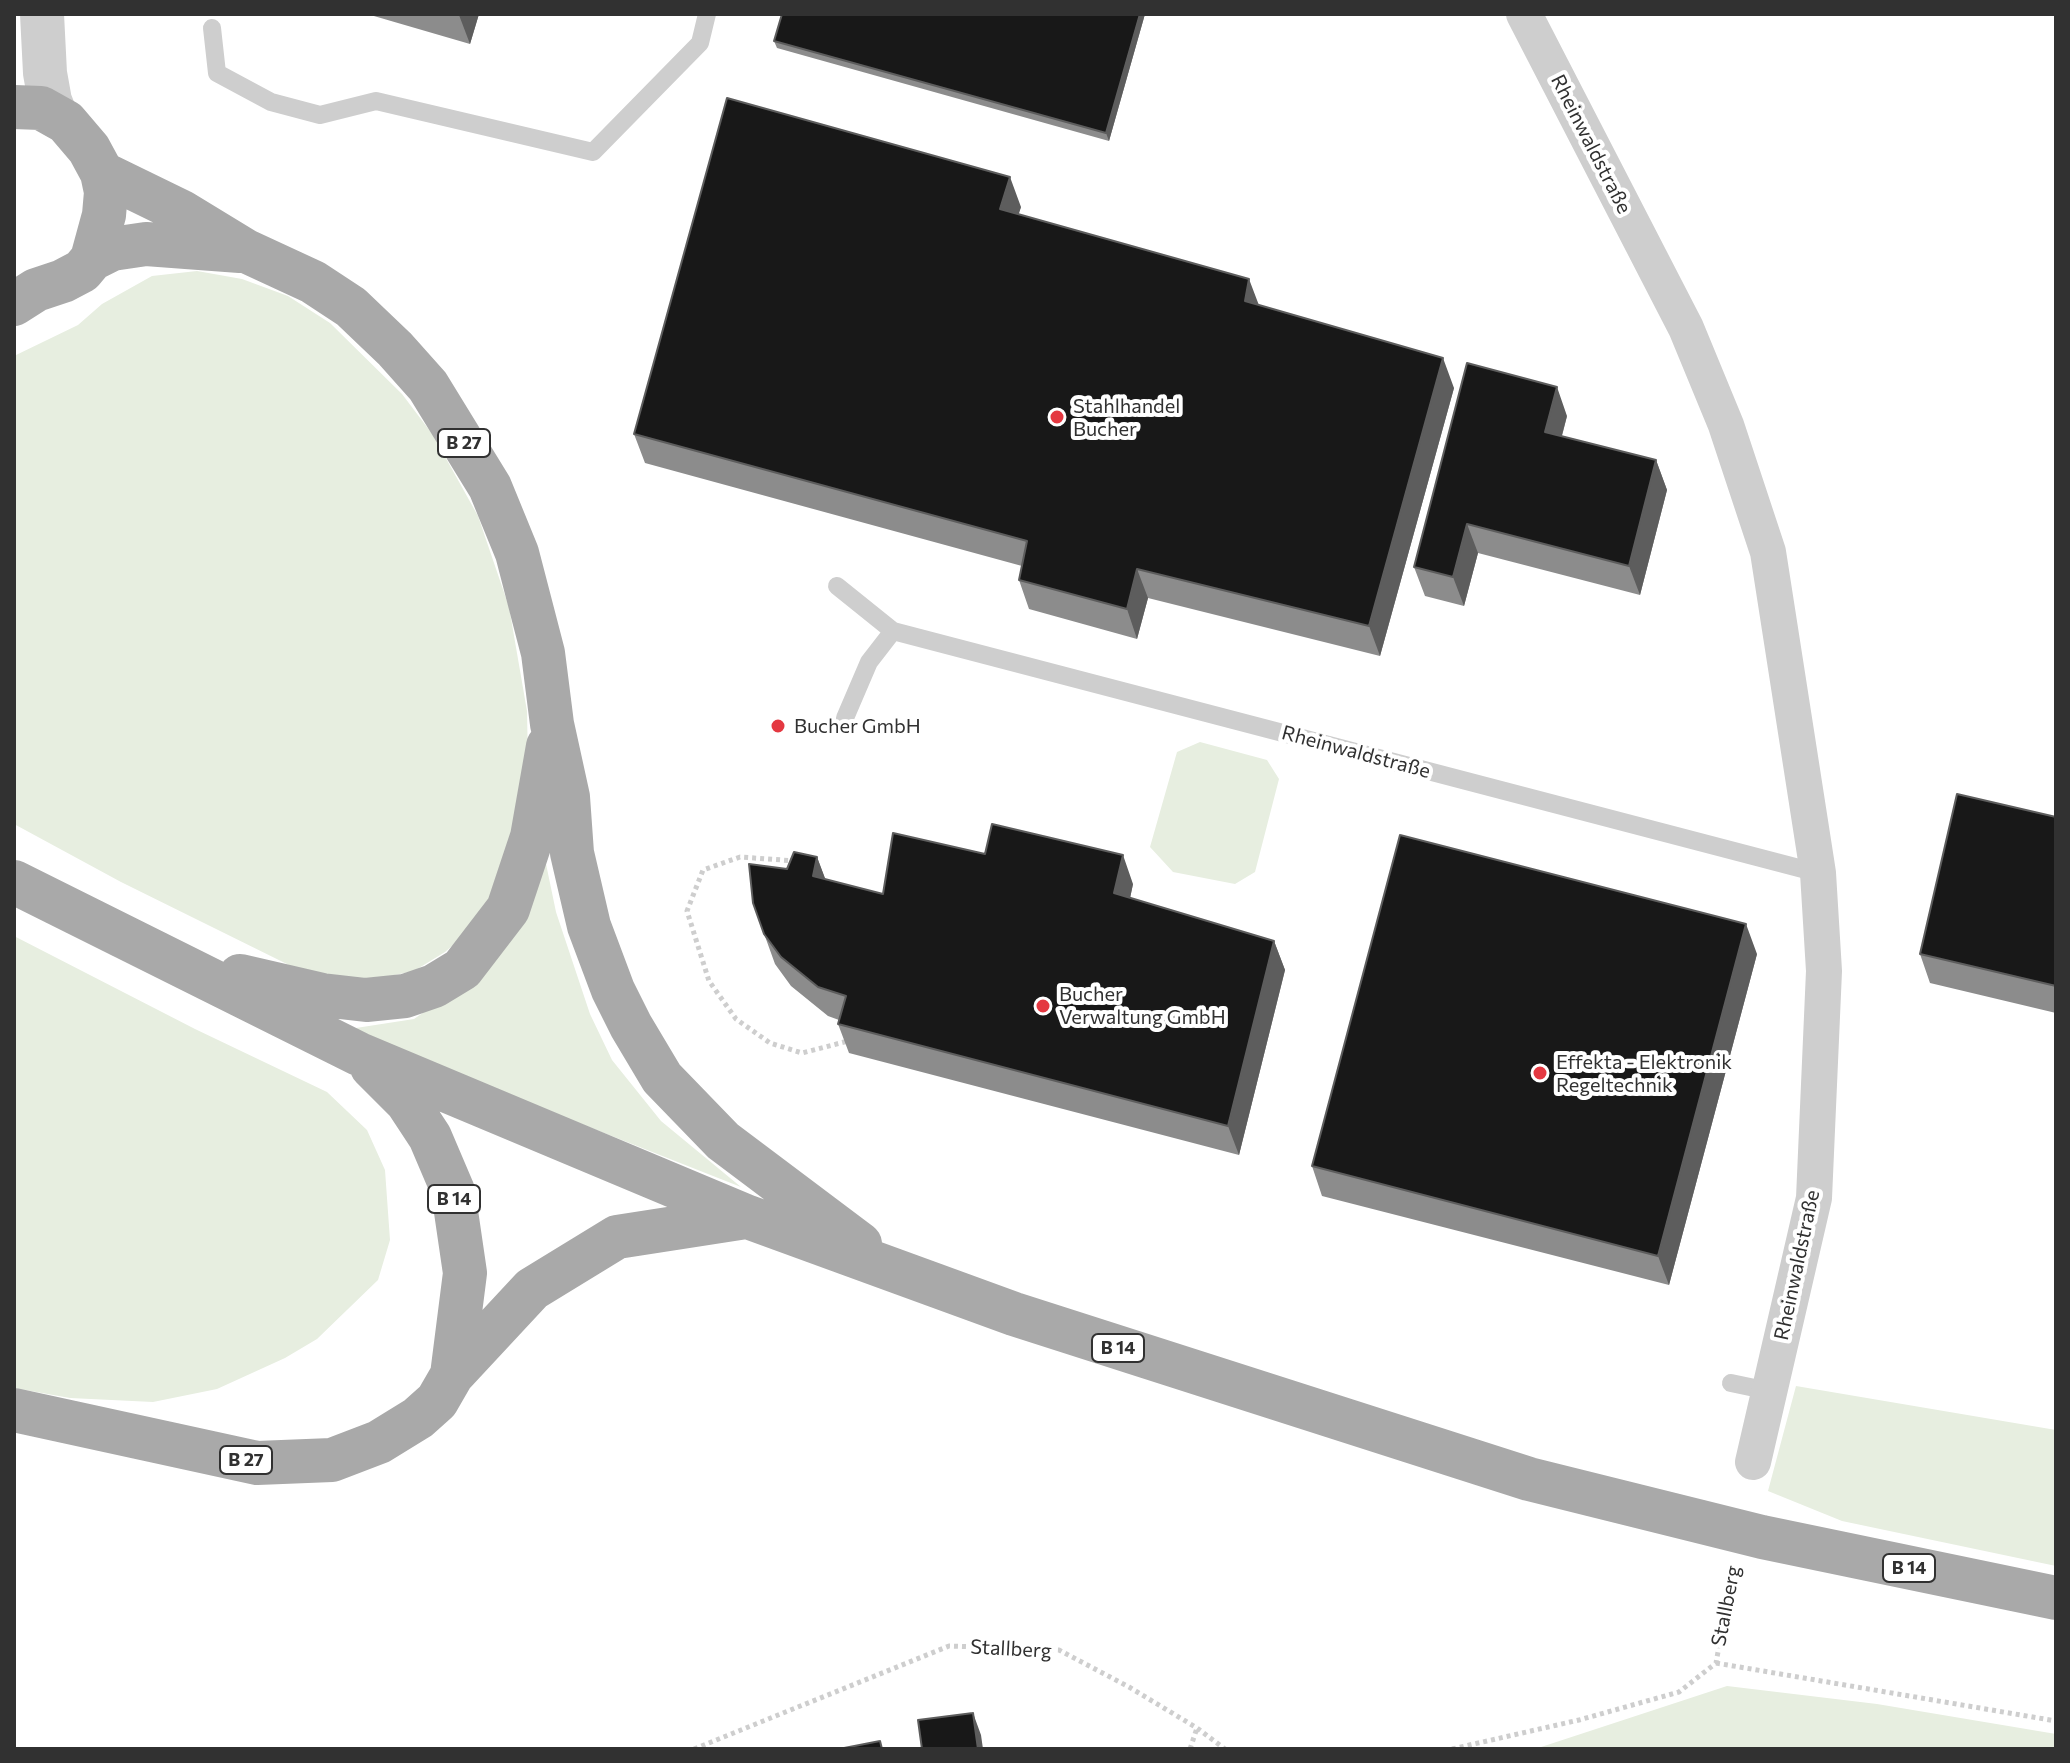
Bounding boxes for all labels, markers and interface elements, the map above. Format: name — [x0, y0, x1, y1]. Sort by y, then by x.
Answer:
street label: Rheinwaldstraße — [1546, 70, 1636, 218]
place label: Stahlhandel Bucher — [1073, 394, 1180, 441]
marker: Stahlhandel Bucher — [1048, 408, 1066, 426]
road number: B 27 — [438, 429, 490, 457]
place label: Bucher GmbH — [794, 714, 921, 738]
marker: Bucher GmbH — [769, 717, 787, 735]
street label: Rheinwaldstraße — [1279, 721, 1433, 783]
place label: Bucher Verwaltung GmbH — [1059, 982, 1226, 1029]
marker: Bucher Verwaltung GmbH — [1034, 997, 1052, 1015]
place label: Effekta - Elektronik Regeltechnik — [1556, 1050, 1732, 1097]
marker: Effekta - Elektronik Regeltechnik — [1531, 1064, 1549, 1082]
road number: B 14 — [428, 1185, 480, 1213]
street label: Rheinwaldstraße — [1769, 1188, 1825, 1342]
road number: B 14 — [1092, 1334, 1144, 1362]
road number: B 27 — [220, 1446, 272, 1474]
road number: B 14 — [1883, 1554, 1935, 1582]
street label: Stallberg — [1706, 1564, 1746, 1648]
street label: Stallberg — [970, 1635, 1052, 1663]

